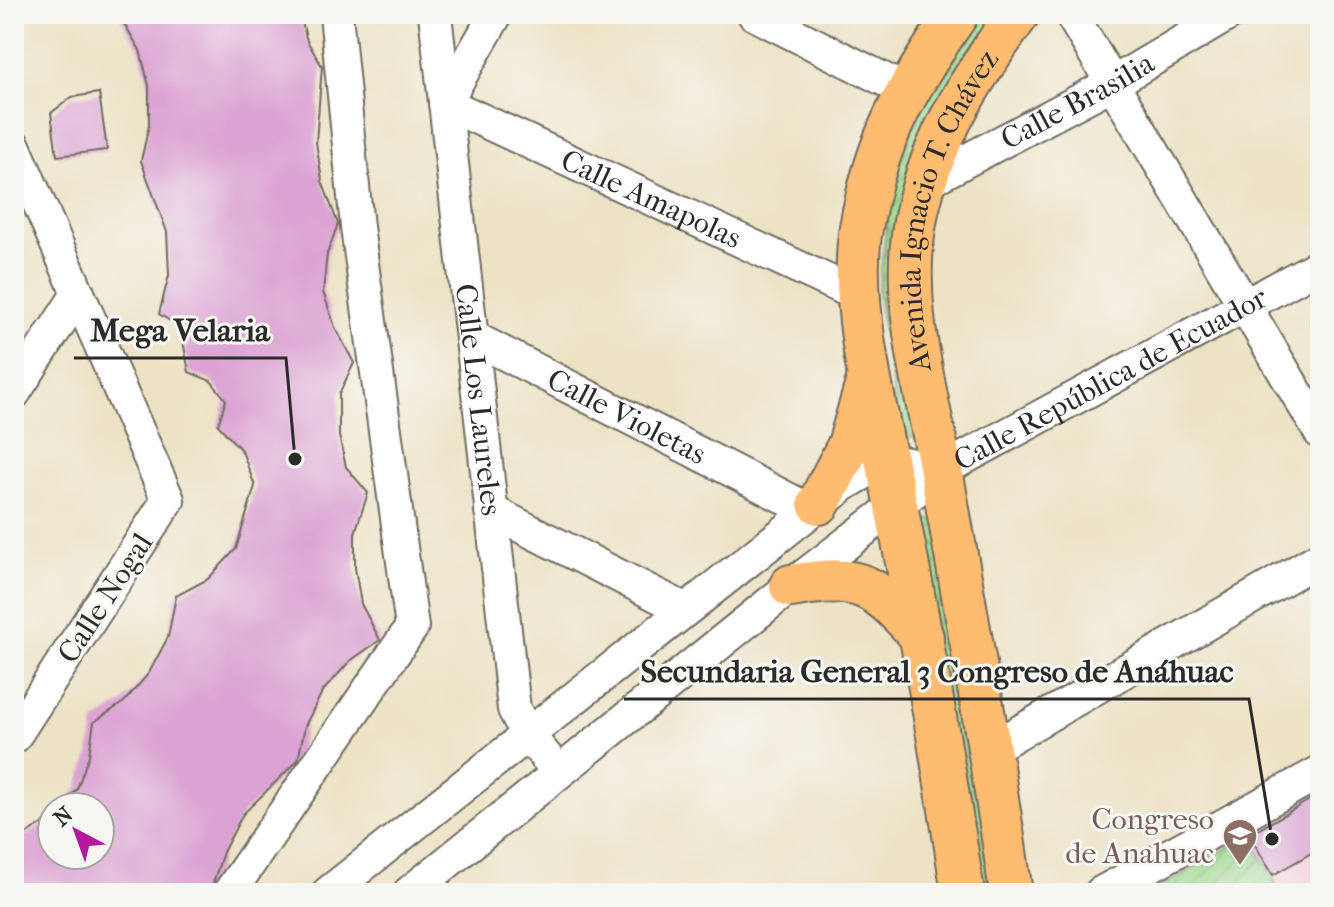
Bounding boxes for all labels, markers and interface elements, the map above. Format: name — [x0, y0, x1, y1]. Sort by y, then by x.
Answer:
street label: Avenida Ignacio T. Chávez — [894, 43, 1006, 375]
street label: Calle Brasilia — [995, 45, 1162, 157]
street label: Calle Amapolas — [555, 142, 747, 256]
street label: Calle República de Ecuador — [948, 280, 1273, 478]
street label: Calle Los Laureles — [448, 282, 509, 517]
callout: Mega Velaria — [74, 302, 286, 358]
text: Mega Velaria — [90, 312, 271, 349]
street label: Calle Violetas — [541, 362, 712, 472]
street label: Calle Nogal — [51, 527, 160, 670]
callout: Secundaria General 3 Congreso de Anáhuac — [624, 643, 1249, 699]
text: Secundaria General 3 Congreso de Anáhuac — [640, 653, 1234, 690]
north arrow — [36, 791, 116, 871]
text: N — [49, 801, 79, 832]
place label: Congreso de Anahuac — [1065, 802, 1214, 871]
school or university icon: Congreso de Anahuac — [1221, 817, 1259, 867]

